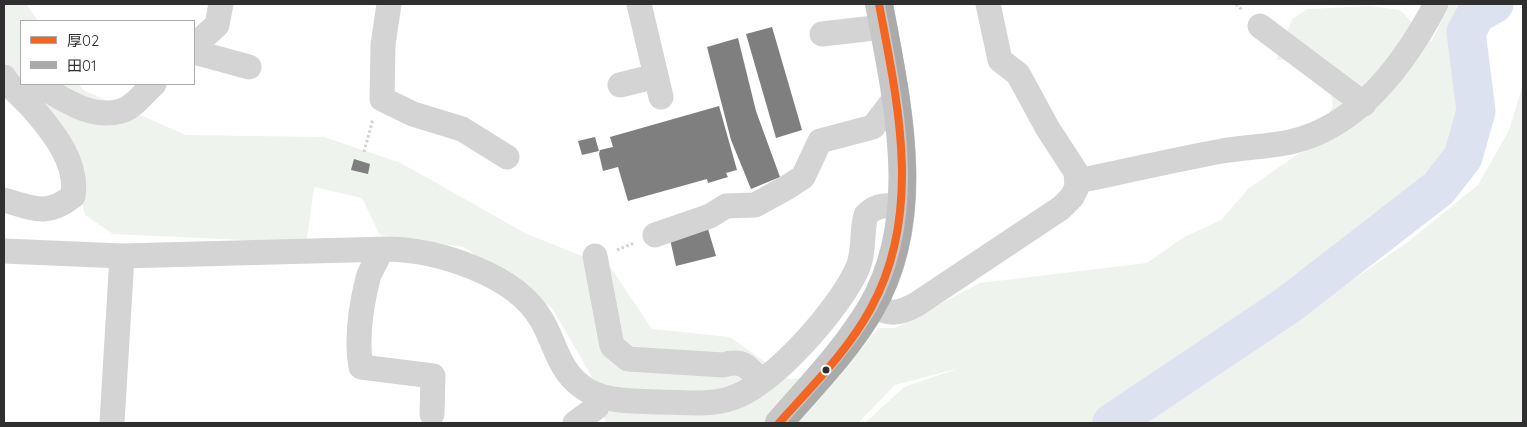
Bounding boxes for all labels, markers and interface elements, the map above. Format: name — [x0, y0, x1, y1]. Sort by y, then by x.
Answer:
legend — [20, 20, 195, 85]
text: 厚02 — [67, 31, 99, 50]
text: 田01 — [67, 56, 96, 75]
unlabelled marker — [821, 365, 831, 375]

